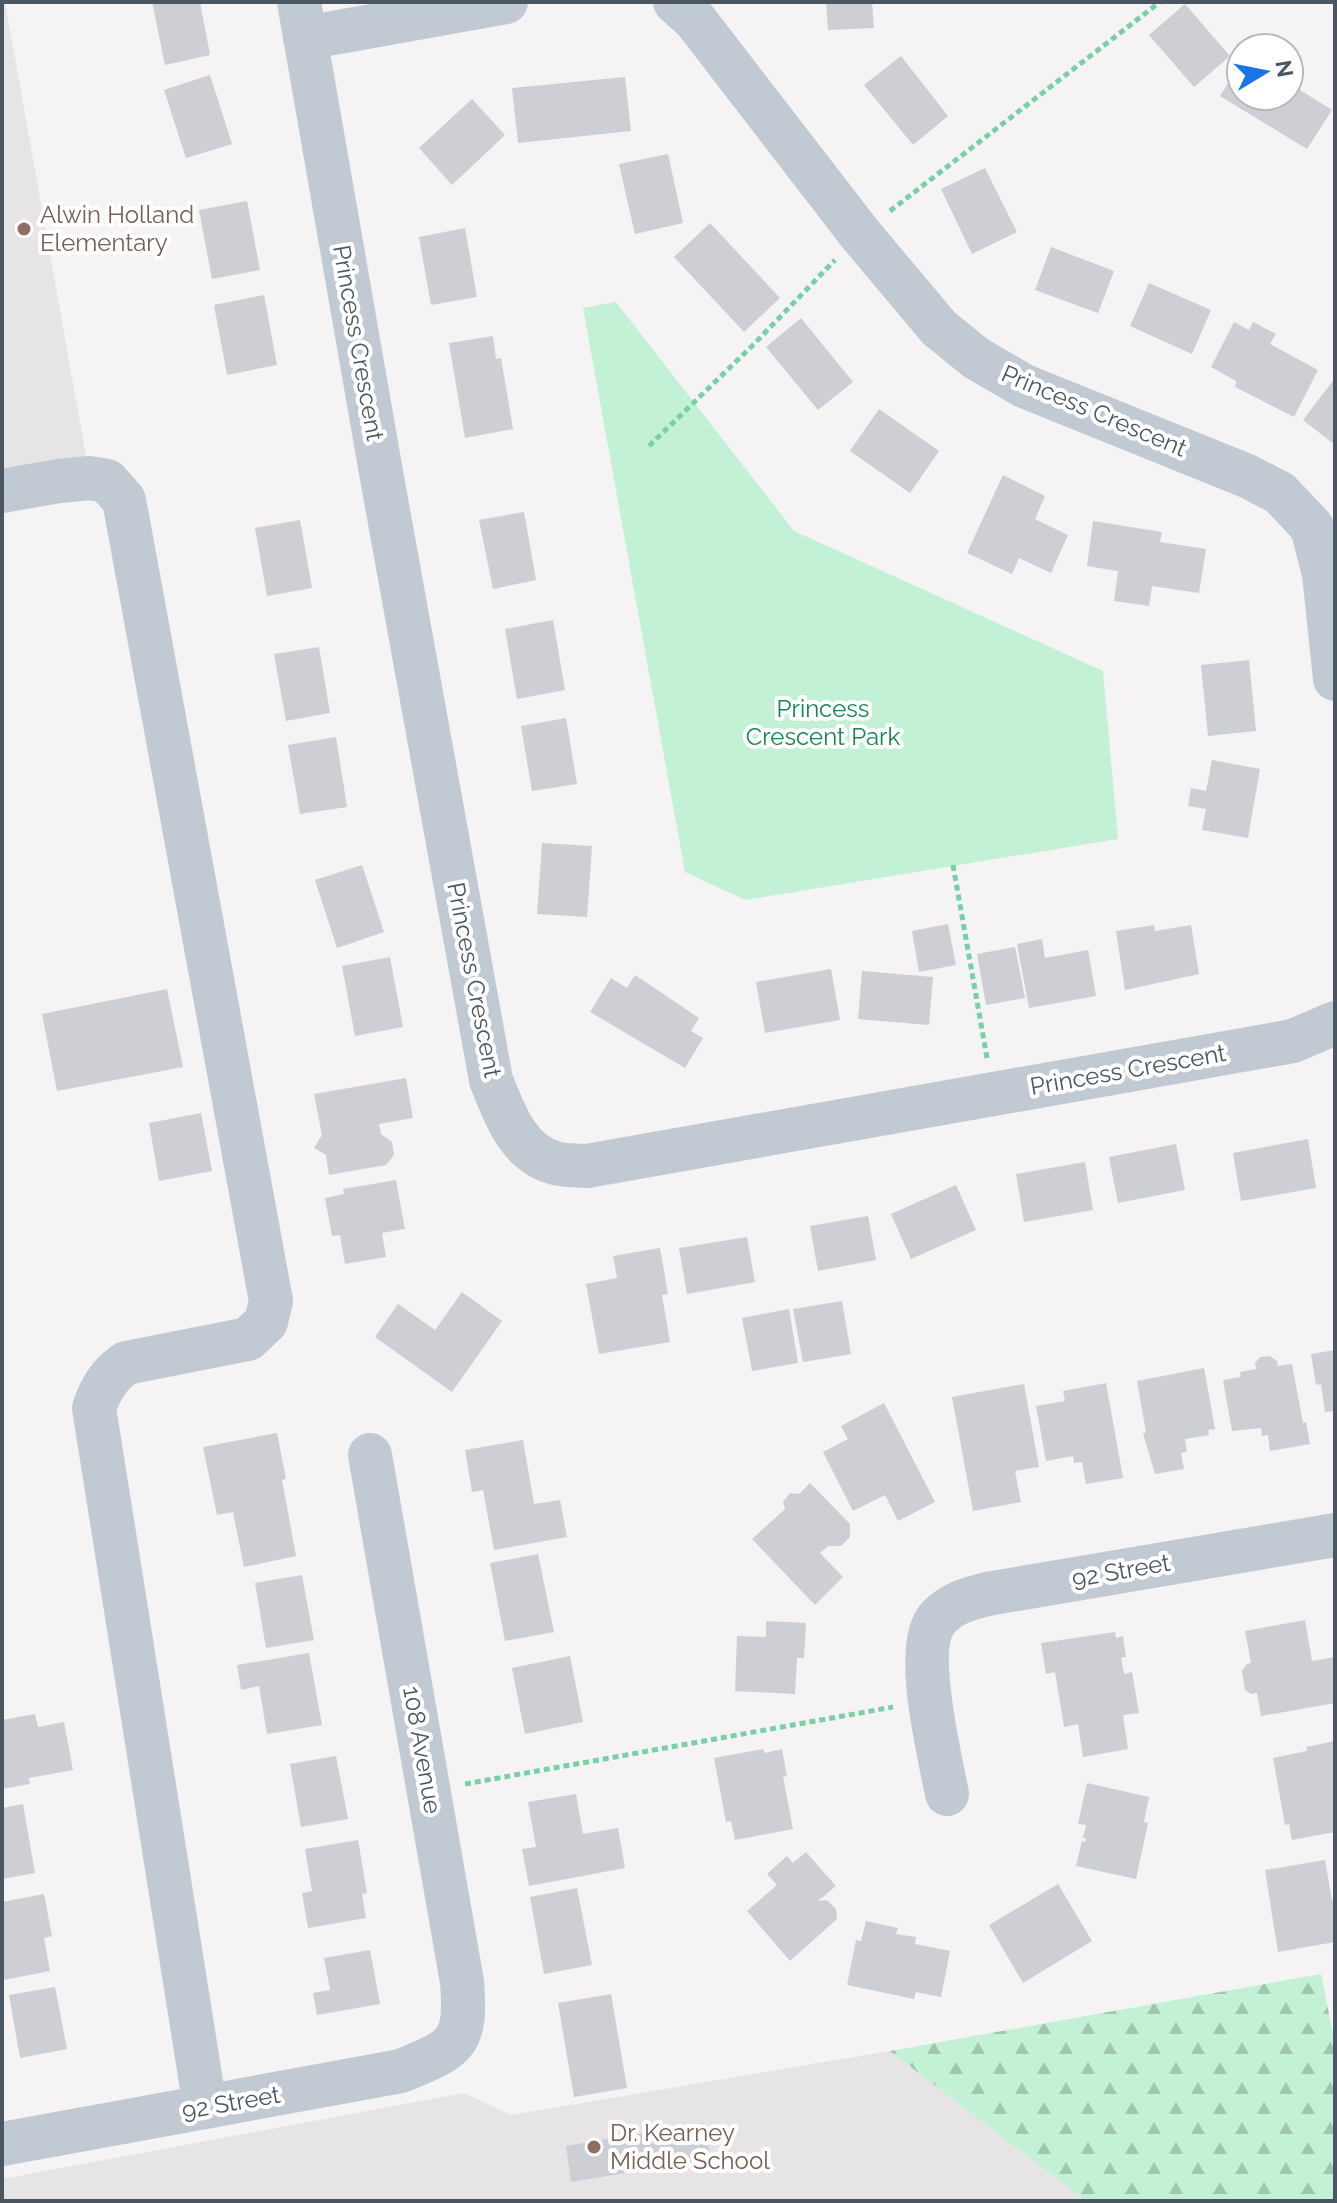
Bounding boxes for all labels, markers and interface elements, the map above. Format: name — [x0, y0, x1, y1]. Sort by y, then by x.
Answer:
north arrow — [1225, 32, 1305, 112]
text: N — [1270, 58, 1299, 79]
place label: Alwin Holland Elementary — [40, 200, 194, 257]
marker: Alwin Holland Elementary — [15, 220, 33, 238]
street label: Princess Crescent — [327, 243, 390, 443]
street label: Princess Crescent — [997, 358, 1191, 463]
park label: Princess Crescent Park — [746, 694, 900, 751]
street label: Princess Crescent — [441, 880, 508, 1080]
street label: Princess Crescent — [1028, 1038, 1228, 1101]
street label: 92 Street — [1070, 1548, 1172, 1593]
street label: 108 Avenue — [397, 1684, 448, 1816]
street label: 92 Street — [180, 2080, 282, 2125]
place label: Dr. Kearney Middle School — [610, 2118, 770, 2175]
marker: Dr. Kearney Middle School — [585, 2138, 603, 2156]

